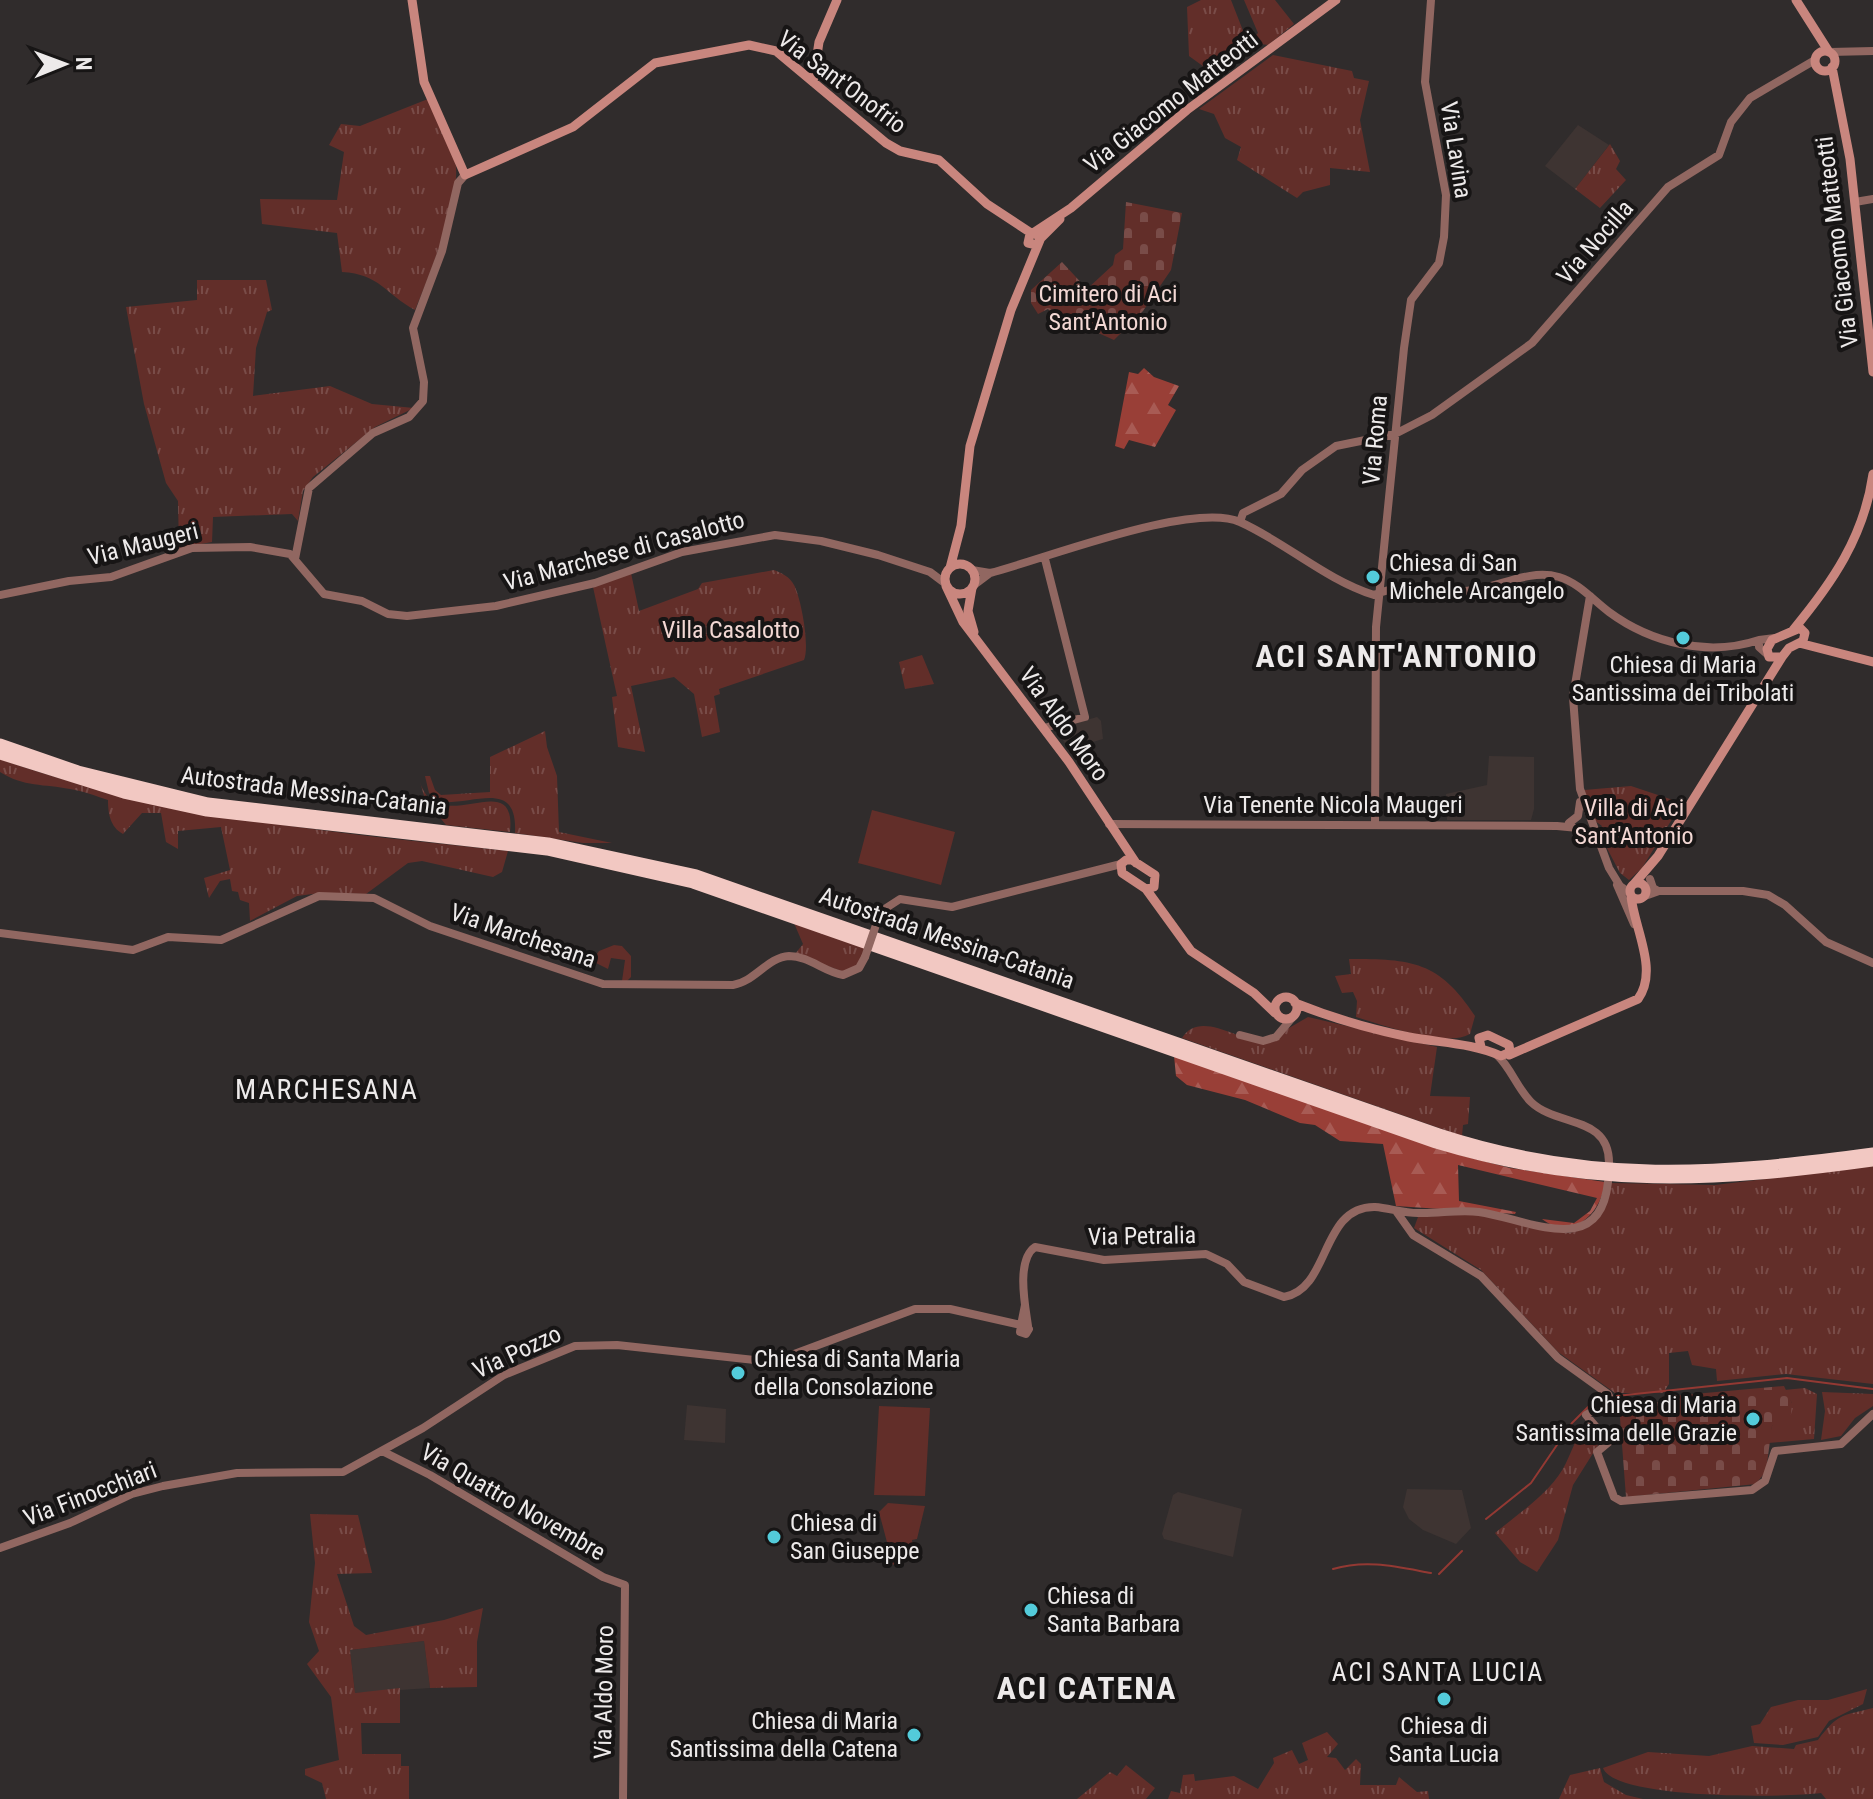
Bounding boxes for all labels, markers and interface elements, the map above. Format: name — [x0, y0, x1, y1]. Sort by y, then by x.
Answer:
north arrow — [24, 24, 104, 104]
street label: Via Sant'Onofrio — [772, 25, 912, 139]
street label: Via Giacomo Matteotti — [1079, 25, 1263, 179]
text: N — [71, 57, 96, 71]
street label: Via Lavina — [1435, 100, 1477, 200]
street label: Via Giacomo Matteotti — [1810, 135, 1864, 349]
street label: Via Nocilla — [1551, 194, 1639, 290]
park label: Cimitero di Aci Sant'Antonio — [1038, 280, 1178, 336]
street label: Via Roma — [1357, 394, 1393, 486]
street label: Via Marchese di Casalotto — [500, 505, 748, 597]
street label: Via Maugeri — [85, 517, 201, 571]
place label: Chiesa di San Michele Arcangelo — [1389, 549, 1565, 605]
marker: Chiesa di San Michele Arcangelo — [1364, 568, 1382, 586]
park label: Villa Casalotto — [662, 616, 800, 644]
marker: Chiesa di Maria Santissima dei Tribolati — [1674, 629, 1692, 647]
district label: ACI SANT'ANTONIO — [1255, 637, 1539, 675]
place label: Chiesa di Maria Santissima dei Tribolati — [1572, 651, 1794, 707]
street label: Via Aldo Moro — [1013, 662, 1115, 786]
street label: Autostrada Messina-Catania — [179, 761, 449, 821]
street label: Via Tenente Nicola Maugeri — [1203, 791, 1463, 819]
park label: Villa di Aci Sant'Antonio — [1574, 794, 1694, 850]
street label: Autostrada Messina-Catania — [816, 881, 1078, 995]
street label: Via Marchesana — [447, 898, 599, 974]
district label: MARCHESANA — [235, 1073, 419, 1106]
street label: Via Petralia — [1088, 1221, 1196, 1251]
street label: Via Pozzo — [469, 1319, 565, 1385]
place label: Chiesa di Santa Maria della Consolazione — [754, 1345, 960, 1401]
marker: Chiesa di Santa Maria della Consolazione — [729, 1364, 747, 1382]
place label: Chiesa di Maria Santissima delle Grazie — [1516, 1391, 1737, 1447]
marker: Chiesa di Maria Santissima delle Grazie — [1744, 1410, 1762, 1428]
street label: Via Quattro Novembre — [416, 1438, 610, 1566]
street label: Via Finocchiari — [20, 1456, 160, 1532]
place label: Chiesa di San Giuseppe — [790, 1509, 919, 1565]
marker: Chiesa di San Giuseppe — [765, 1528, 783, 1546]
place label: Chiesa di Santa Barbara — [1047, 1582, 1180, 1638]
marker: Chiesa di Santa Barbara — [1022, 1601, 1040, 1619]
street label: Via Aldo Moro — [589, 1625, 619, 1759]
district label: ACI SANTA LUCIA — [1332, 1657, 1544, 1687]
district label: ACI CATENA — [997, 1669, 1177, 1707]
marker: Chiesa di Santa Lucia — [1435, 1690, 1453, 1708]
place label: Chiesa di Maria Santissima della Catena — [670, 1707, 898, 1763]
place label: Chiesa di Santa Lucia — [1389, 1712, 1499, 1768]
marker: Chiesa di Maria Santissima della Catena — [905, 1726, 923, 1744]

